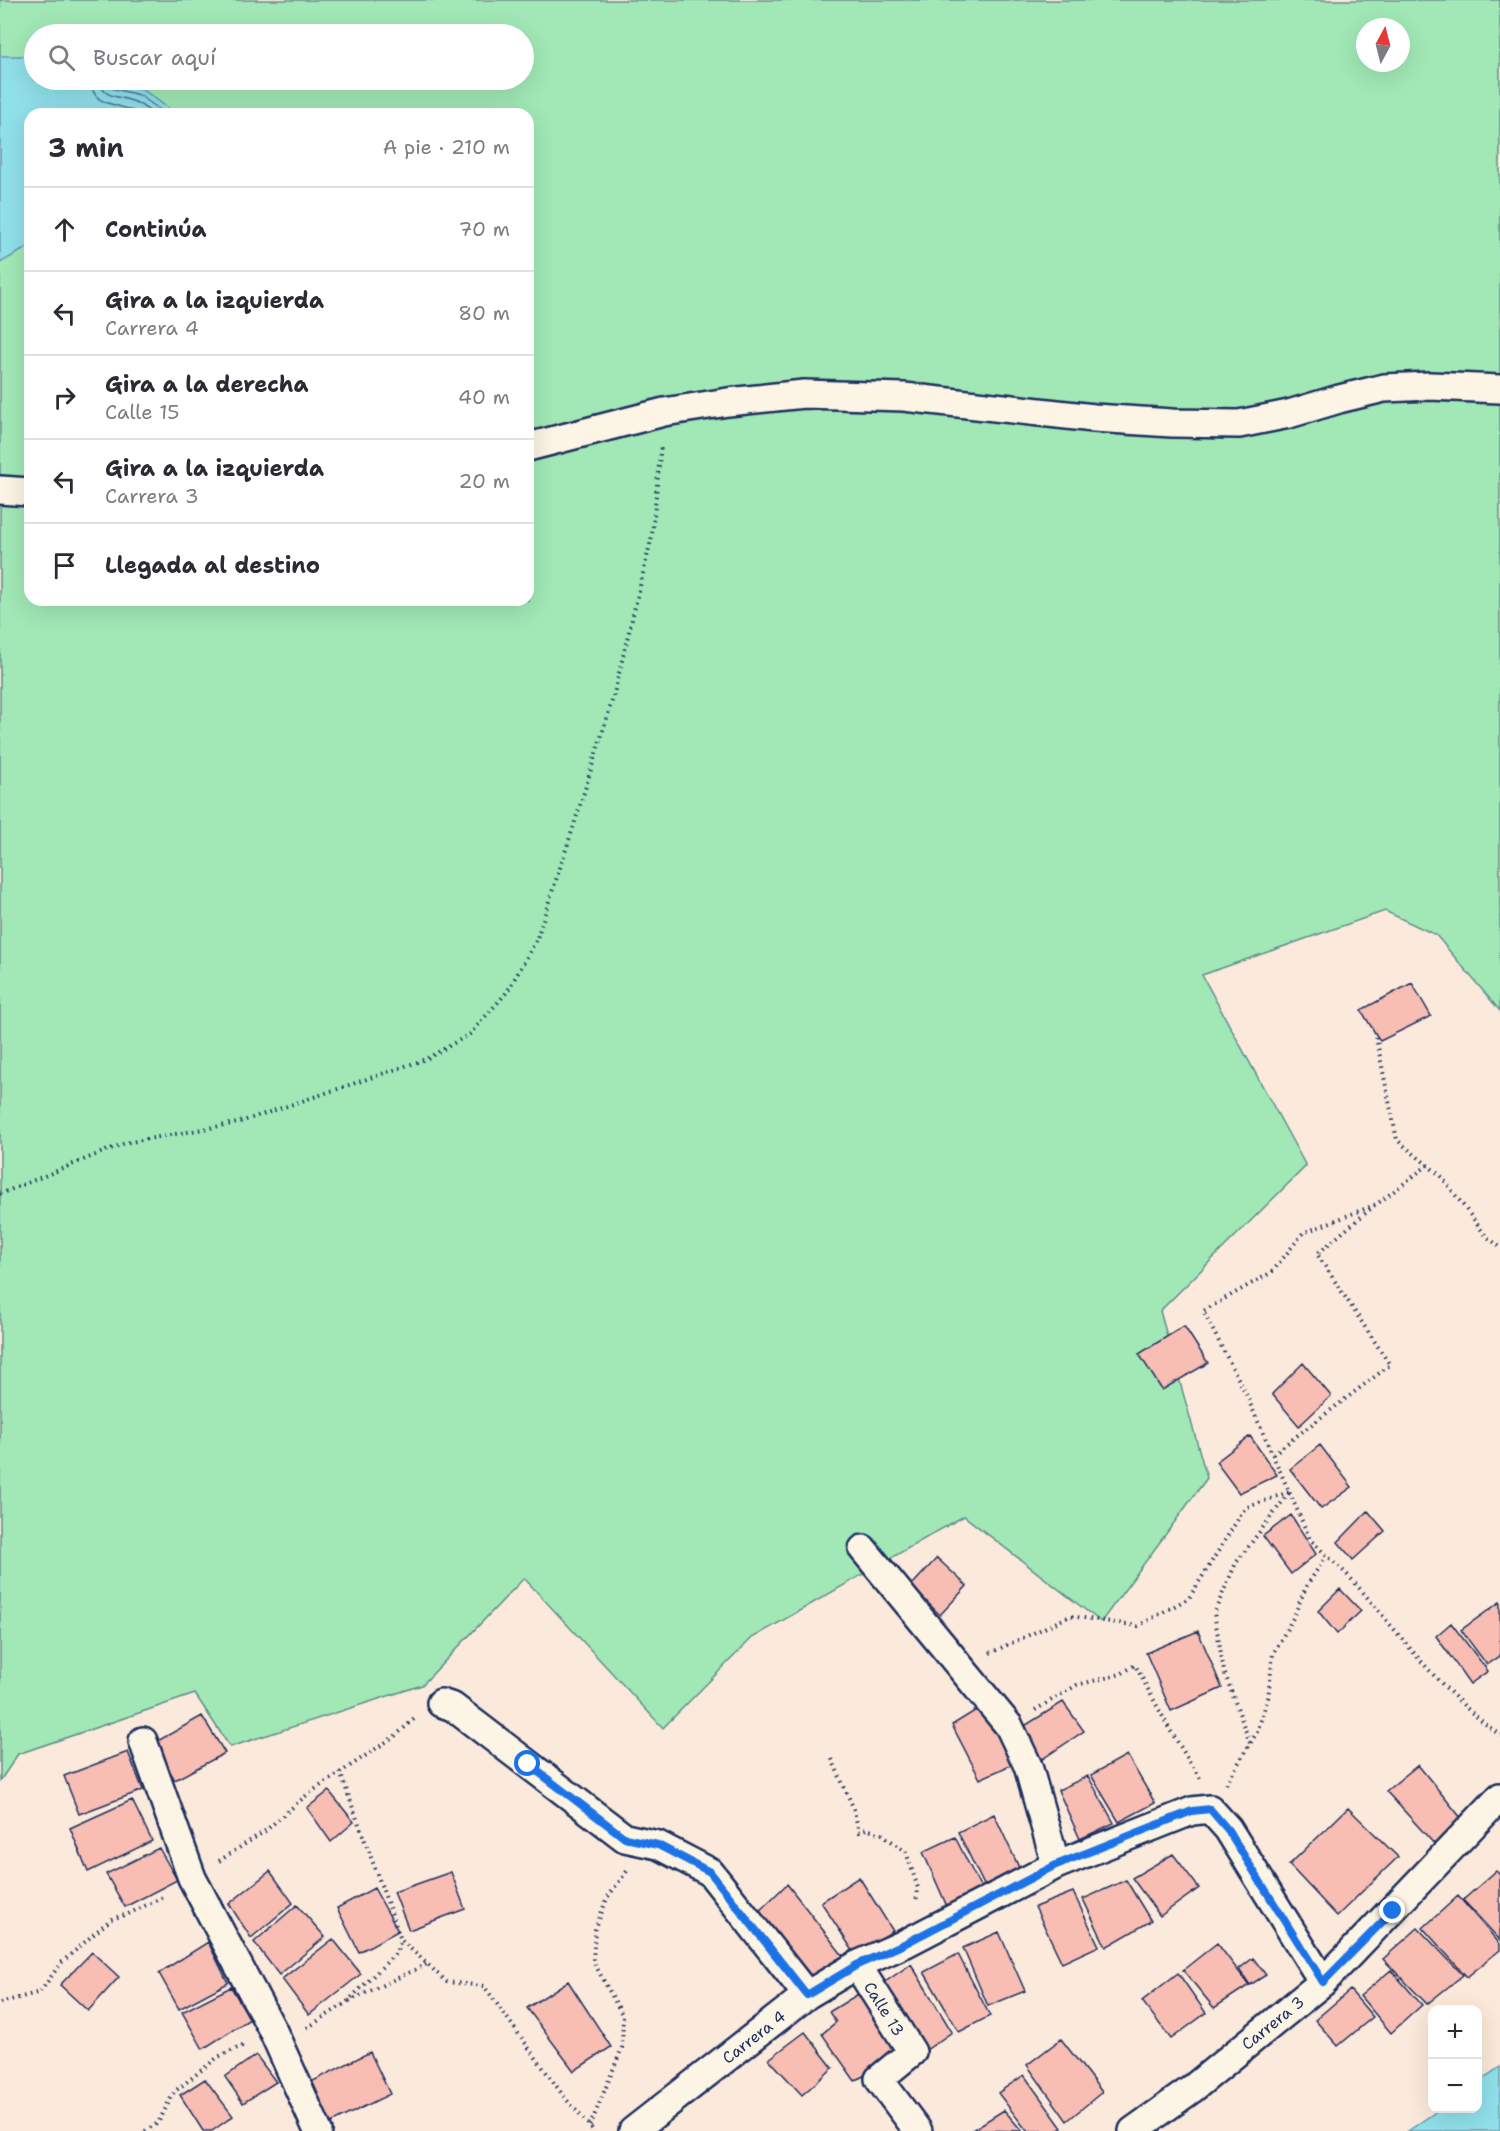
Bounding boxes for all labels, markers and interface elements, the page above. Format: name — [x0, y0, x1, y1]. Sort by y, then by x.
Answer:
north arrow — [1356, 18, 1410, 72]
search box — [24, 24, 534, 90]
icon: search — [45, 41, 78, 74]
text: Buscar aquí — [93, 43, 216, 72]
text: 3 min — [48, 130, 124, 165]
text: A pie · 210 m — [383, 134, 510, 160]
icon: ahead — [48, 213, 81, 246]
text: Continúa — [105, 215, 207, 244]
text: 70 m — [458, 216, 510, 242]
text: Gira a la izquierda — [105, 286, 324, 315]
icon: left — [48, 297, 81, 330]
text: 80 m — [458, 300, 510, 326]
text: Carrera 4 — [105, 315, 199, 341]
text: Gira a la derecha — [105, 370, 309, 399]
icon: right — [48, 381, 81, 414]
text: 40 m — [458, 384, 510, 410]
text: Calle 15 — [105, 399, 180, 425]
text: Gira a la izquierda — [105, 454, 324, 483]
icon: left — [48, 465, 81, 498]
text: 20 m — [459, 468, 510, 494]
text: Carrera 3 — [105, 483, 199, 509]
icon: arrive — [48, 549, 81, 582]
text: Llegada al destino — [105, 551, 320, 580]
route start — [514, 1750, 540, 1776]
route end — [1379, 1897, 1405, 1923]
street label: Calle 13 — [859, 1978, 909, 2040]
street label: Carrera 3 — [1237, 1991, 1309, 2055]
map controls — [1428, 2005, 1482, 2113]
button: + — [1428, 2005, 1482, 2059]
street label: Carrera 4 — [718, 2006, 790, 2068]
button: − — [1428, 2059, 1482, 2113]

